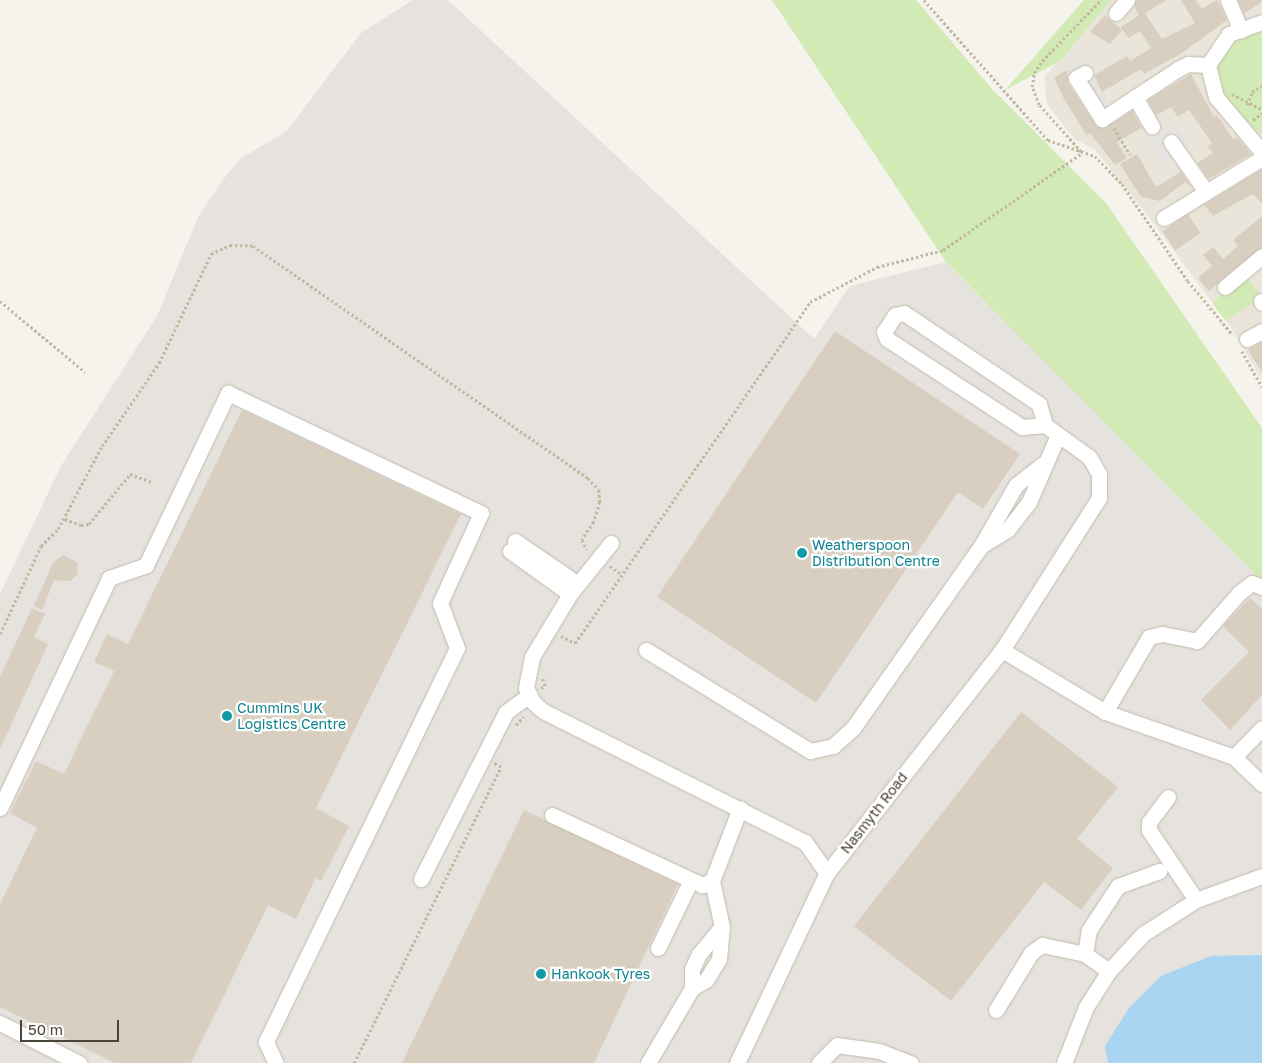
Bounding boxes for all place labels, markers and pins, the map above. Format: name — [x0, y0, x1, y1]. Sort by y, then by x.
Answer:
place label: Weatherspoon Distribution Centre — [812, 537, 940, 570]
marker: Weatherspoon Distribution Centre — [796, 547, 808, 559]
place label: Cummins UK Logistics Centre — [237, 700, 346, 732]
marker: Cummins UK Logistics Centre — [221, 710, 233, 722]
place label: Hankook Tyres — [551, 966, 650, 982]
marker: Hankook Tyres — [535, 968, 547, 980]

